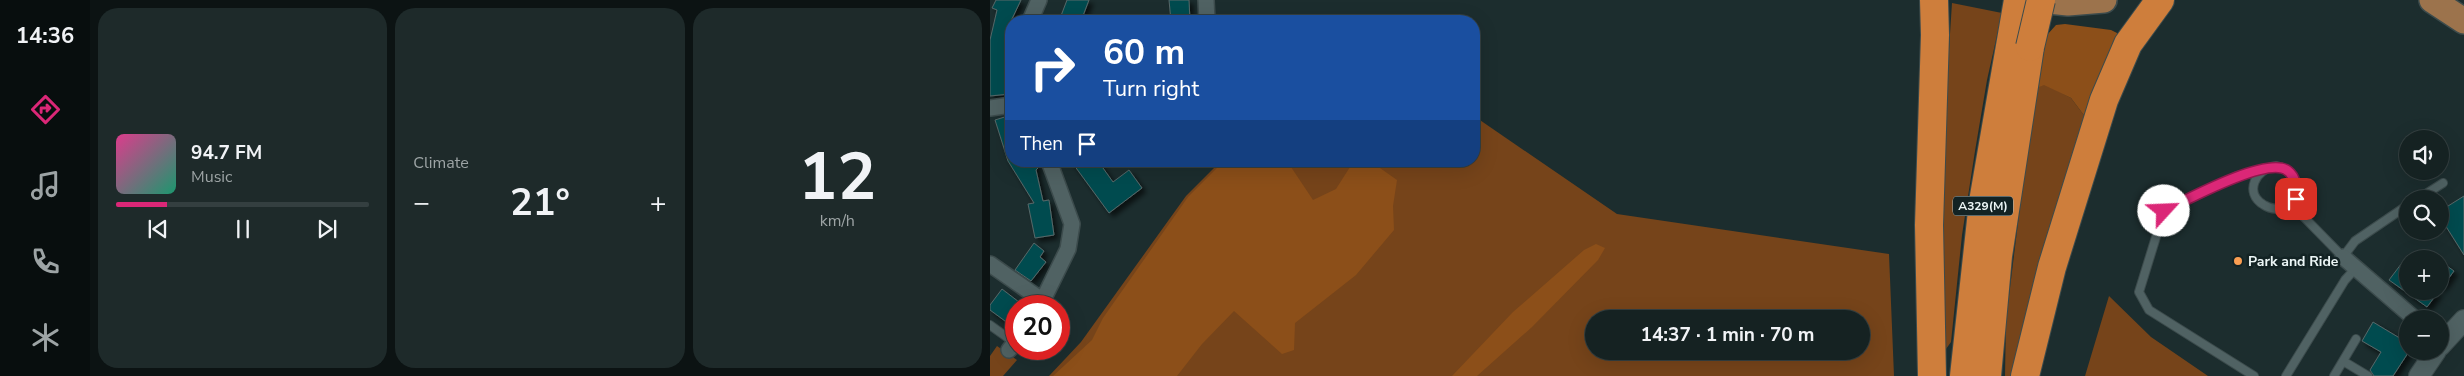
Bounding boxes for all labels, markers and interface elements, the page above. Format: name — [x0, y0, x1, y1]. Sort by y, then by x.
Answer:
text: 14:36 — [16, 21, 74, 51]
text: 60 m — [1103, 29, 1185, 76]
icon: right — [1020, 35, 1085, 100]
text: Turn right — [1103, 74, 1199, 104]
icon: directions — [28, 92, 63, 127]
icon: arrive — [1073, 130, 1101, 158]
map controls — [2399, 130, 2449, 360]
button: sound — [2399, 130, 2449, 180]
text: Then — [1020, 131, 1063, 157]
text: 12 — [798, 133, 876, 222]
text: 94.7 FM — [191, 140, 262, 166]
text: Climate — [413, 152, 469, 174]
text: Music — [191, 166, 232, 188]
icon: music — [28, 168, 63, 203]
text: 21° — [510, 177, 570, 228]
pin — [2275, 178, 2317, 220]
text: − — [413, 184, 430, 222]
text: + — [650, 184, 667, 222]
position arrow — [2137, 184, 2189, 236]
icon: arrive — [2282, 185, 2310, 213]
button: search — [2399, 190, 2449, 240]
road number: A329(M) — [1953, 197, 2013, 216]
text: km/h — [820, 210, 855, 232]
icon: previous — [144, 215, 172, 243]
icon: pause — [229, 215, 257, 243]
icon: next — [313, 215, 341, 243]
icon: phone — [28, 244, 63, 279]
button: + — [2399, 250, 2449, 300]
place label: Park and Ride — [2248, 252, 2339, 271]
marker: Park and Ride — [2232, 255, 2244, 267]
speed limit sign: 20 — [1005, 295, 1070, 360]
button: − — [2399, 310, 2449, 360]
icon: climate — [28, 320, 63, 355]
text: 14:37 · 1 min · 70 m — [1640, 322, 1815, 348]

